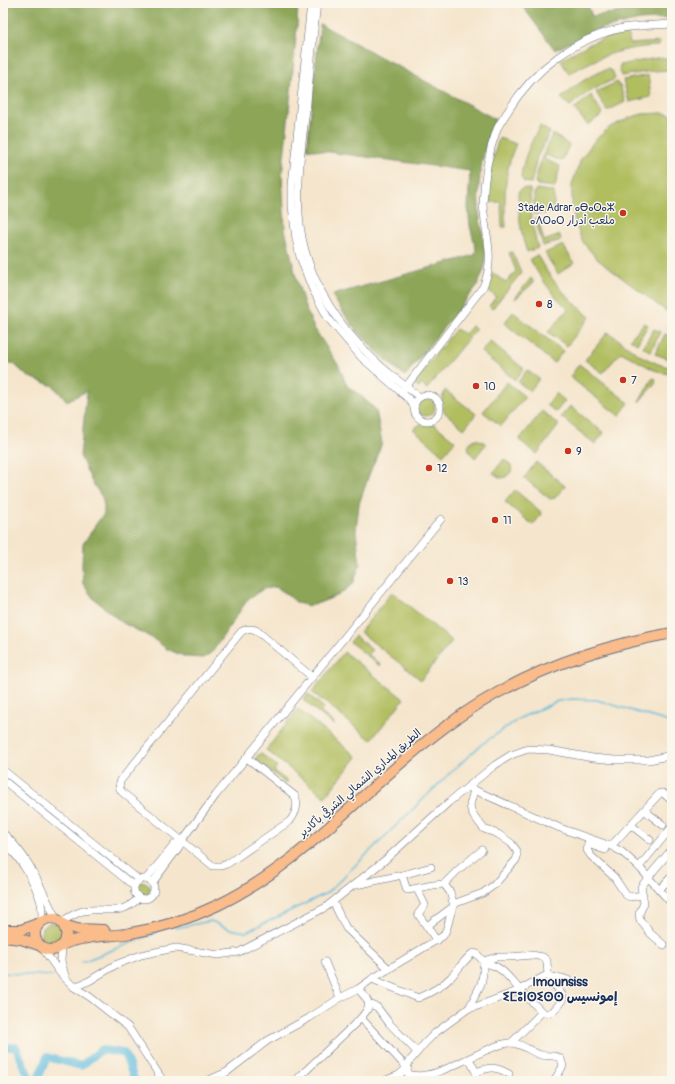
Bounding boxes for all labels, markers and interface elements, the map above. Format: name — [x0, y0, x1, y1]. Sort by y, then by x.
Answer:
place label: Stade Adrar ⴰⴱⴰⵔⴰⵣ ⴰⴷⵔⴰⵔ ملعب أدرار — [518, 201, 615, 228]
marker: Stade Adrar ⴰⴱⴰⵔⴰⵣ ⴰⴷⵔⴰⵔ ملعب أدرار — [618, 208, 628, 218]
place label: 8 — [547, 298, 553, 311]
marker: 8 — [534, 299, 544, 309]
place label: 7 — [631, 374, 637, 387]
marker: 7 — [618, 375, 628, 385]
place label: 10 — [484, 380, 496, 393]
marker: 10 — [471, 381, 481, 391]
place label: 9 — [576, 445, 582, 458]
marker: 9 — [563, 446, 573, 456]
place label: 12 — [437, 462, 447, 475]
marker: 12 — [424, 463, 434, 473]
place label: 11 — [503, 514, 512, 527]
marker: 11 — [490, 515, 500, 525]
place label: 13 — [458, 575, 468, 588]
marker: 13 — [445, 576, 455, 586]
street label: الطريق المداري الشمالي الشرقي بأكادير — [295, 726, 426, 843]
district label: Imounsiss ⵉⵎⵓⵏⵙⵉⵙⵙ إمونسيس — [503, 974, 618, 1006]

